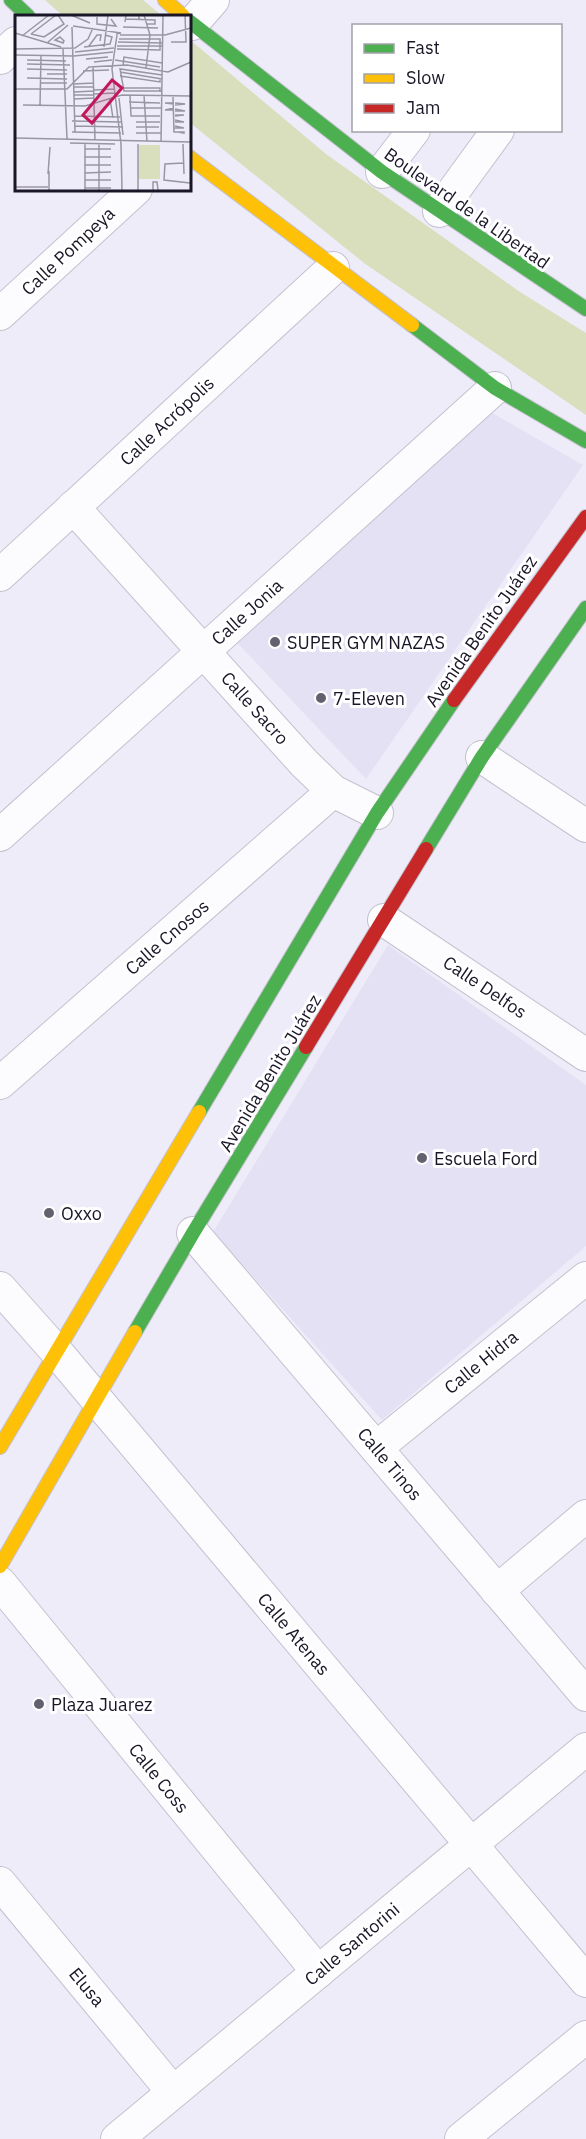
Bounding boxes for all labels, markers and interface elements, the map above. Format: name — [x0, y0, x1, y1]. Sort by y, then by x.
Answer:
inset map — [15, 15, 190, 190]
legend — [352, 24, 562, 132]
text: Fast — [406, 36, 440, 59]
text: Slow — [406, 66, 445, 89]
text: Jam — [406, 96, 441, 119]
street label: Boulevard de la Libertad — [380, 142, 554, 274]
street label: Calle Pompeya — [16, 202, 120, 300]
street label: Calle Acrópolis — [115, 371, 219, 471]
street label: Avenida Benito Juárez — [420, 551, 542, 711]
street label: Calle Jonia — [207, 574, 288, 650]
place label: SUPER GYM NAZAS — [287, 631, 445, 654]
marker: SUPER GYM NAZAS — [268, 635, 282, 649]
street label: Calle Sacro — [216, 667, 294, 749]
place label: 7-Eleven — [333, 687, 405, 710]
marker: 7-Eleven — [314, 691, 328, 705]
street label: Calle Cnosos — [120, 894, 214, 980]
street label: Calle Delfos — [439, 951, 531, 1023]
street label: Avenida Benito Juárez — [214, 990, 326, 1156]
place label: Escuela Ford — [434, 1147, 538, 1170]
marker: Escuela Ford — [415, 1151, 429, 1165]
place label: Oxxo — [61, 1202, 102, 1225]
marker: Oxxo — [42, 1206, 56, 1220]
street label: Calle Hidra — [439, 1325, 523, 1399]
street label: Calle Tinos — [353, 1423, 427, 1505]
street label: Calle Atenas — [253, 1588, 335, 1680]
place label: Plaza Juarez — [51, 1693, 152, 1716]
marker: Plaza Juarez — [32, 1697, 46, 1711]
street label: Calle Coss — [124, 1738, 194, 1818]
street label: Calle Santorini — [300, 1898, 404, 1990]
street label: Elusa — [64, 1963, 110, 2012]

